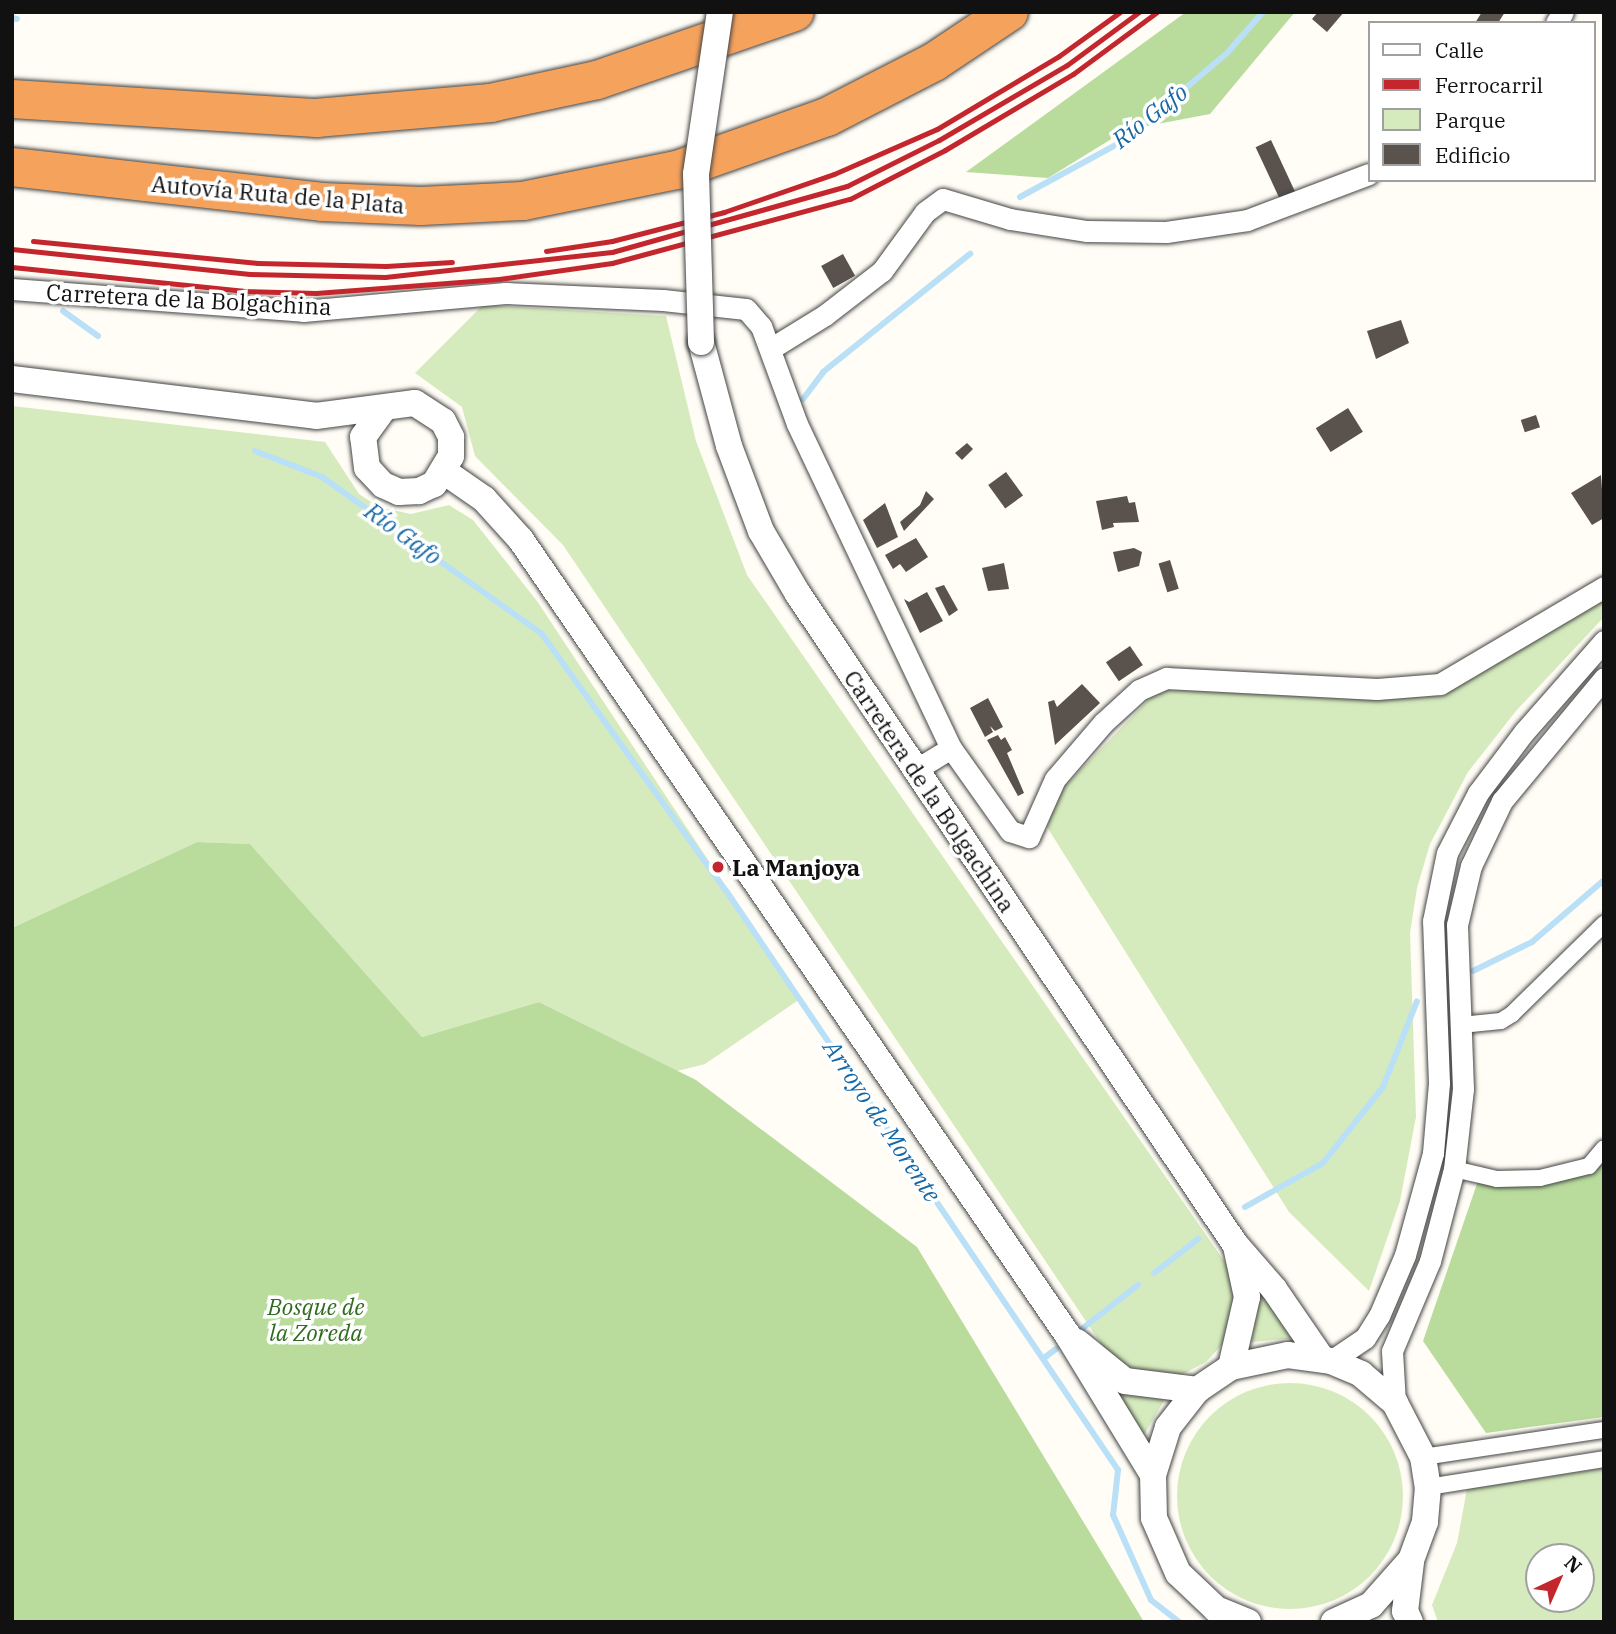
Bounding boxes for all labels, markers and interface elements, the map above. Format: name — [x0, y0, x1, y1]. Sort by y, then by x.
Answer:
legend — [1368, 21, 1595, 182]
text: Calle — [1435, 36, 1484, 64]
text: Ferrocarril — [1435, 71, 1543, 99]
water label: Río Gafo — [1107, 78, 1193, 154]
text: Parque — [1435, 106, 1505, 134]
text: Edificio — [1435, 141, 1510, 169]
street label: Autovía Ruta de la Plata — [150, 169, 406, 219]
street label: Carretera de la Bolgachina — [46, 278, 332, 320]
water label: Río Gafo — [359, 497, 447, 571]
street label: Carretera de la Bolgachina — [839, 665, 1021, 917]
place label: La Manjoya — [732, 853, 860, 881]
marker: La Manjoya — [710, 859, 726, 875]
water label: Arroyo de Morente — [817, 1035, 947, 1207]
park label: Bosque de la Zoreda — [268, 1292, 364, 1346]
north arrow — [1525, 1543, 1595, 1613]
text: N — [1559, 1550, 1587, 1578]

